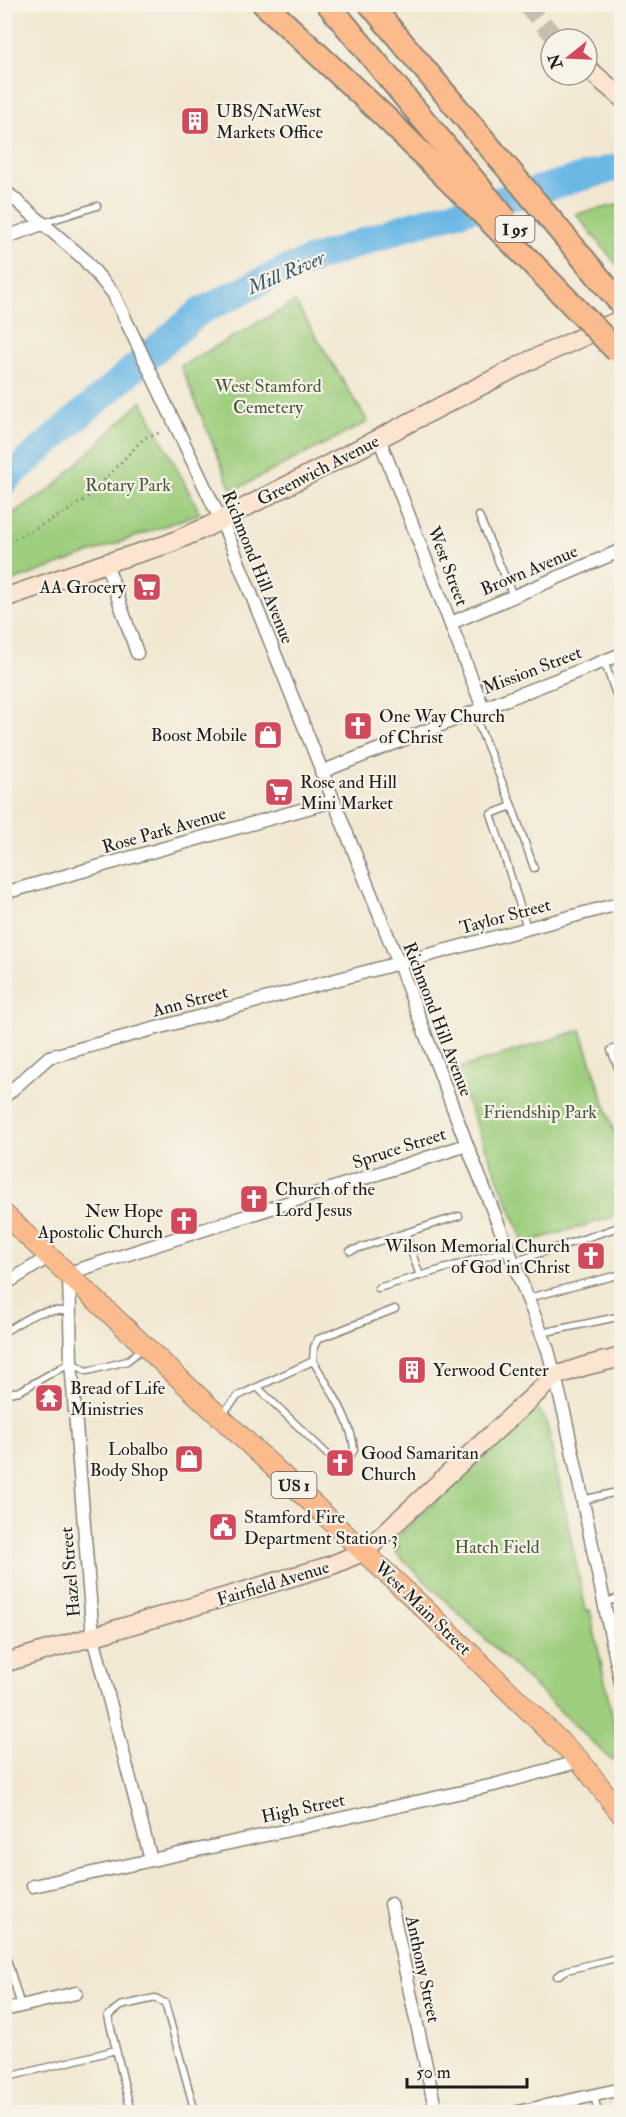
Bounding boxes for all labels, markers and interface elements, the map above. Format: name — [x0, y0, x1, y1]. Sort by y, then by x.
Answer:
north arrow — [539, 27, 599, 87]
text: N — [544, 51, 568, 72]
place label: UBS/NatWest Markets Office — [216, 100, 323, 144]
building icon: UBS/NatWest Markets Office — [179, 105, 211, 137]
road number: I 95 — [496, 216, 534, 242]
water label: Mill River — [243, 244, 330, 300]
park label: West Stamford Cemetery — [213, 375, 322, 419]
street label: Greenwich Avenue — [253, 430, 384, 511]
park label: Rotary Park — [85, 474, 171, 497]
street label: Richmond Hill Avenue — [216, 487, 299, 648]
street label: West Street — [421, 522, 473, 609]
street label: Brown Avenue — [477, 540, 582, 601]
supermarket icon: AA Grocery — [131, 571, 163, 603]
place label: AA Grocery — [38, 576, 127, 599]
street label: Mission Street — [479, 641, 585, 700]
place label: One Way Church of Christ — [379, 705, 506, 749]
church icon: One Way Church of Christ — [342, 710, 374, 742]
shop icon: Boost Mobile — [252, 719, 284, 751]
place label: Boost Mobile — [151, 724, 247, 747]
place label: Rose and Hill Mini Market — [300, 771, 397, 815]
supermarket icon: Rose and Hill Mini Market — [263, 776, 295, 808]
street label: Rose Park Avenue — [100, 802, 229, 859]
street label: Taylor Street — [457, 893, 553, 940]
street label: Richmond Hill Avenue — [398, 939, 478, 1100]
street label: Ann Street — [149, 980, 231, 1023]
park label: Friendship Park — [483, 1101, 597, 1124]
street label: Spruce Street — [349, 1122, 449, 1174]
place label: Church of the Lord Jesus — [275, 1178, 375, 1222]
church icon: Church of the Lord Jesus — [238, 1183, 270, 1215]
place label: New Hope Apostolic Church — [37, 1200, 164, 1244]
church icon: New Hope Apostolic Church — [168, 1205, 200, 1237]
place label: Wilson Memorial Church of God in Christ — [384, 1235, 571, 1279]
church icon: Wilson Memorial Church of God in Christ — [575, 1240, 607, 1272]
building icon: Yerwood Center — [396, 1354, 428, 1386]
place label: Yerwood Center — [433, 1359, 549, 1382]
place label: Bread of Life Ministries — [70, 1377, 166, 1421]
temple icon: Bread of Life Ministries — [33, 1382, 65, 1414]
place label: Lobalbo Body Shop — [90, 1438, 168, 1482]
place label: Good Samaritan Church — [361, 1442, 479, 1486]
shop icon: Lobalbo Body Shop — [173, 1443, 205, 1475]
church icon: Good Samaritan Church — [324, 1447, 356, 1479]
road number: US 1 — [272, 1472, 316, 1498]
place label: Stamford Fire Department Station 3 — [244, 1506, 398, 1550]
public building icon: Stamford Fire Department Station 3 — [207, 1511, 239, 1543]
street label: Hazel Street — [55, 1526, 86, 1618]
park label: Hatch Field — [454, 1536, 540, 1559]
street label: Fairfield Avenue — [214, 1555, 333, 1611]
street label: West Main Street — [369, 1556, 476, 1660]
street label: High Street — [259, 1788, 347, 1829]
street label: Anthony Street — [400, 1913, 445, 2025]
scale bar — [407, 2051, 527, 2089]
text: 50 m — [416, 2061, 451, 2084]

